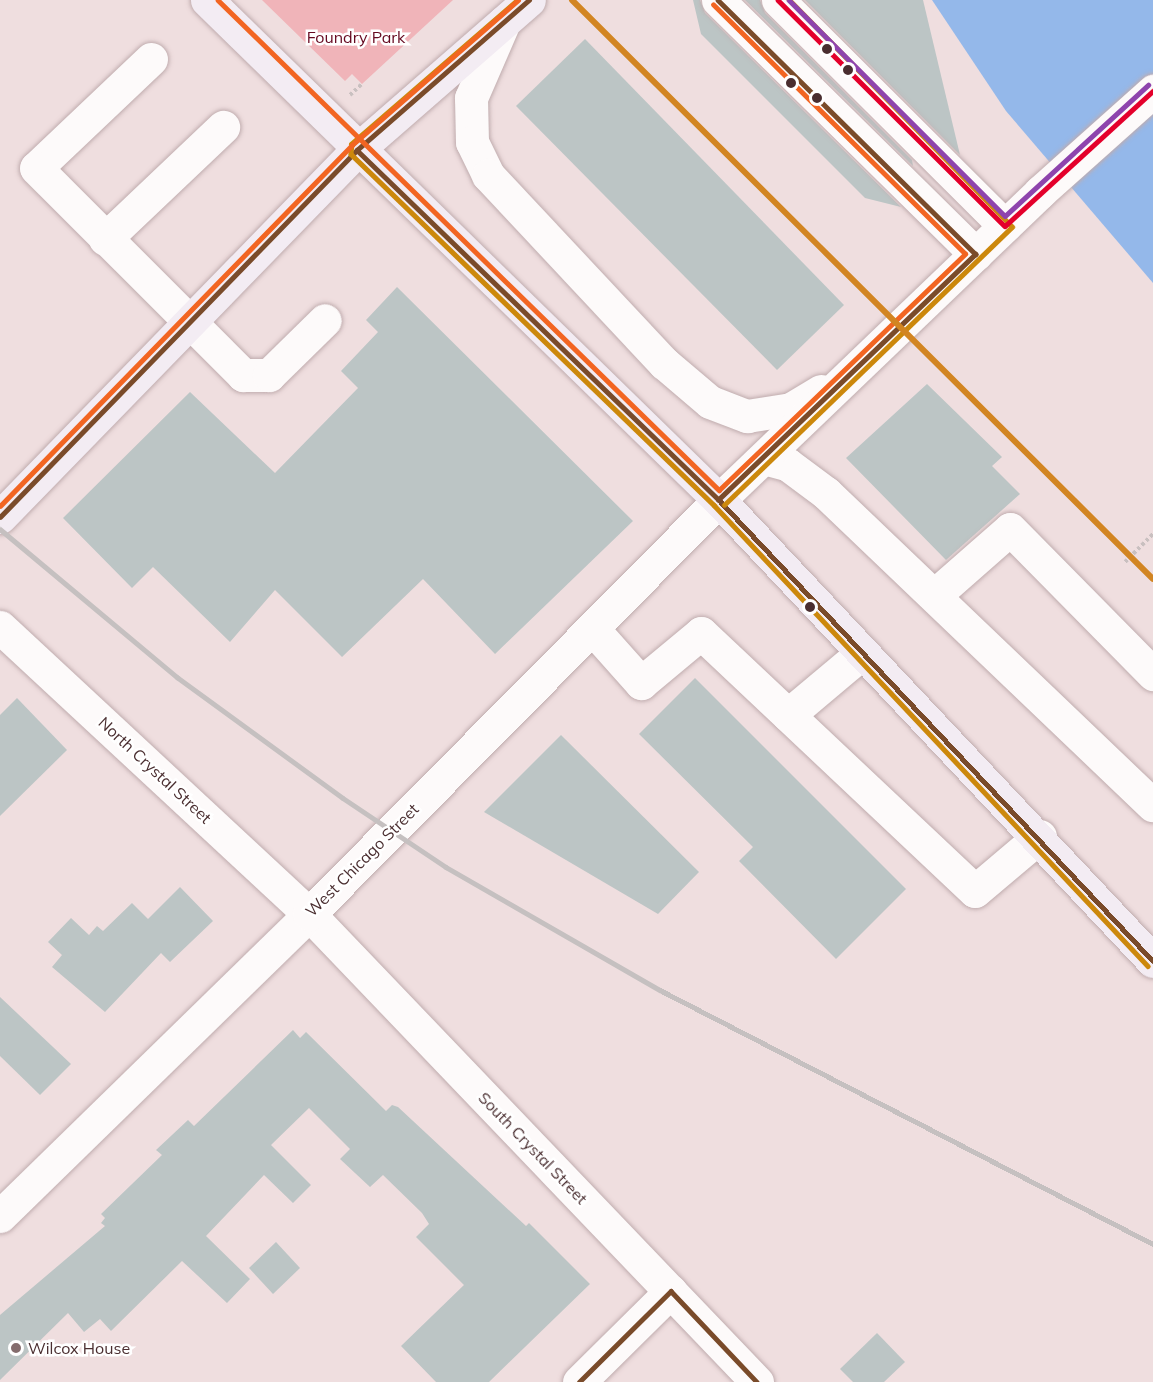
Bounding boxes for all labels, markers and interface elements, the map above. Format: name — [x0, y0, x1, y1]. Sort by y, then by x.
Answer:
park label: Foundry Park — [307, 27, 405, 47]
unlabelled marker — [821, 43, 833, 55]
unlabelled marker — [842, 64, 854, 76]
unlabelled marker — [785, 77, 797, 89]
unlabelled marker — [811, 92, 823, 104]
unlabelled marker — [804, 601, 816, 613]
street label: North Crystal Street — [95, 713, 215, 827]
street label: West Chicago Street — [301, 799, 423, 921]
street label: South Crystal Street — [475, 1088, 591, 1208]
place label: Wilcox House — [28, 1338, 130, 1358]
marker: Wilcox House — [9, 1341, 23, 1355]

